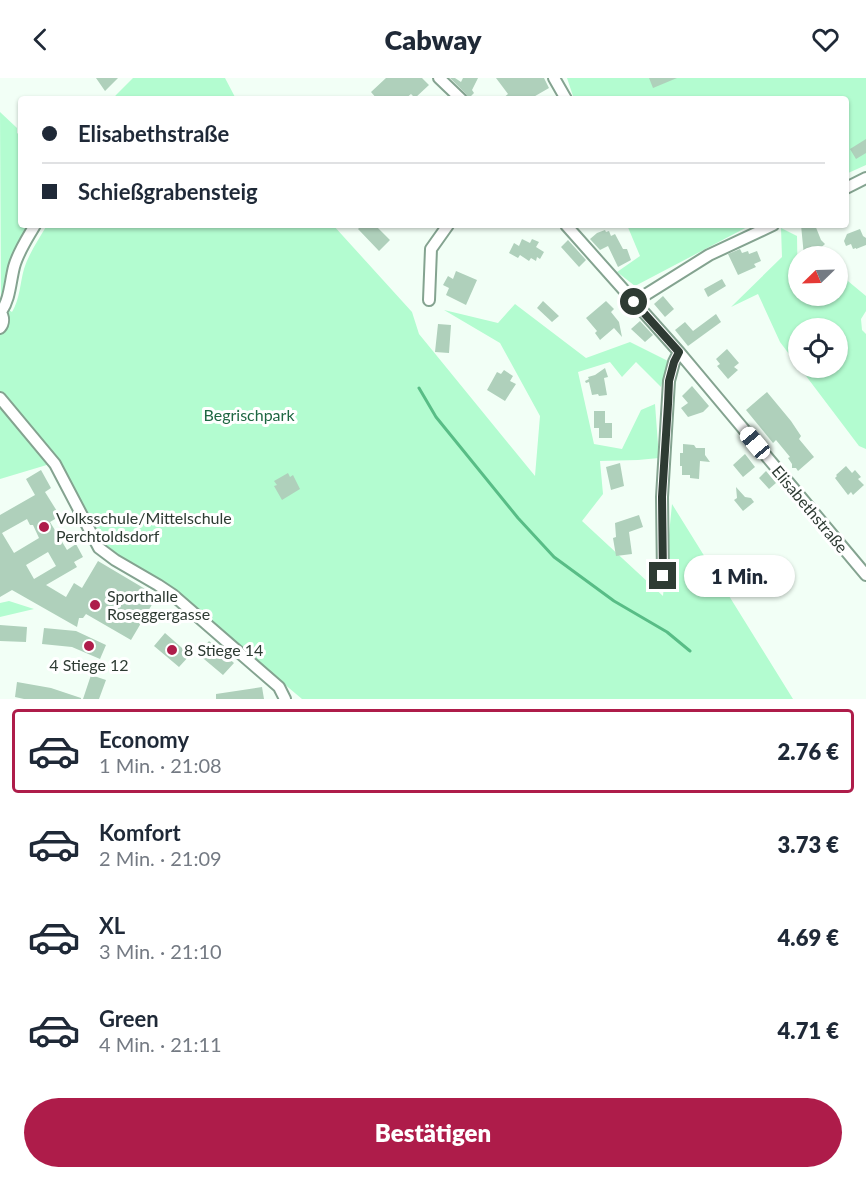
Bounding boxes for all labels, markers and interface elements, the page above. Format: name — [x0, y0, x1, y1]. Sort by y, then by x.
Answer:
icon: back — [24, 23, 57, 56]
text: Cabway — [385, 23, 481, 56]
icon: heart — [809, 23, 842, 56]
text: Elisabethstraße — [78, 120, 229, 147]
text: Schießgrabensteig — [78, 178, 258, 205]
north arrow — [788, 246, 848, 306]
map controls — [788, 246, 848, 378]
route start — [620, 288, 647, 315]
button: locate — [788, 318, 848, 378]
park label: Begrischpark — [203, 405, 295, 424]
car — [737, 423, 773, 463]
street label: Elisabethstraße — [768, 461, 852, 556]
place label: Volksschule/Mittelschule Perchtoldsdorf — [56, 508, 232, 545]
marker: Volksschule/Mittelschule Perchtoldsdorf — [37, 520, 51, 534]
callout: 1 Min. — [684, 555, 795, 597]
route end — [649, 562, 676, 589]
text: 1 Min. — [711, 564, 768, 588]
place label: Sporthalle Roseggergasse — [107, 586, 210, 623]
marker: Sporthalle Roseggergasse — [88, 598, 102, 612]
marker: 4 Stiege 12 — [82, 639, 96, 653]
place label: 8 Stiege 14 — [184, 640, 263, 659]
marker: 8 Stiege 14 — [165, 643, 179, 657]
place label: 4 Stiege 12 — [49, 655, 129, 674]
icon: car — [27, 724, 81, 778]
text: Economy — [99, 726, 189, 753]
text: 2.76 € — [778, 738, 839, 765]
text: 1 Min. · 21:08 — [99, 753, 222, 777]
icon: car — [27, 817, 81, 871]
text: Komfort — [99, 819, 181, 846]
text: 3.73 € — [778, 831, 839, 858]
text: 2 Min. · 21:09 — [99, 846, 222, 870]
icon: car — [27, 910, 81, 964]
text: XL — [99, 912, 125, 939]
text: 4.69 € — [778, 924, 839, 951]
text: 3 Min. · 21:10 — [99, 939, 222, 963]
icon: car — [27, 1003, 81, 1057]
text: Green — [99, 1005, 159, 1032]
text: 4.71 € — [778, 1017, 839, 1044]
text: 4 Min. · 21:11 — [99, 1032, 222, 1056]
button: Bestätigen — [24, 1098, 842, 1167]

